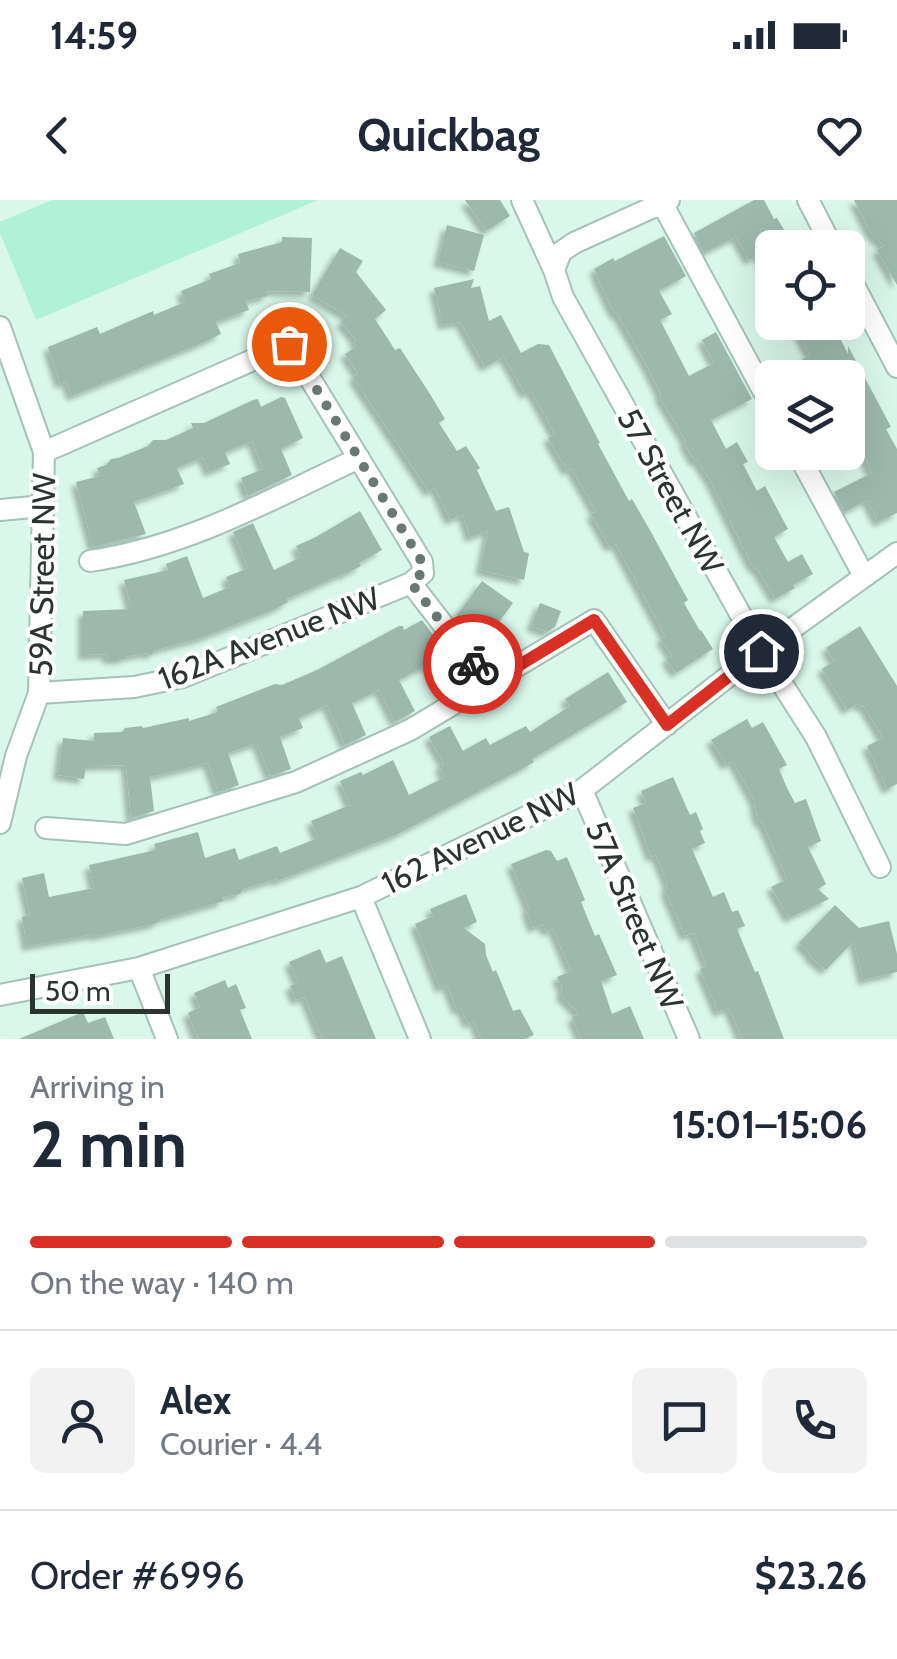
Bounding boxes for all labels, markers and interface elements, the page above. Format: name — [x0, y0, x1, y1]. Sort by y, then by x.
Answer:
text: 14:59 — [50, 12, 138, 59]
icon: back — [30, 108, 85, 163]
text: Quickbag — [357, 108, 540, 162]
icon: heart — [812, 108, 867, 163]
map controls — [755, 230, 865, 470]
button: locate — [755, 230, 865, 340]
pin — [247, 302, 332, 387]
icon: bag — [262, 317, 317, 372]
button: layers — [755, 360, 865, 470]
street label: 57 Street NW — [610, 402, 733, 581]
street label: 59A Street NW — [21, 472, 63, 677]
street label: 162A Avenue NW — [153, 578, 386, 698]
pin — [719, 609, 804, 694]
courier — [423, 614, 523, 714]
icon: home — [734, 624, 789, 679]
icon: bike — [446, 637, 501, 692]
street label: 162 Avenue NW — [375, 773, 585, 902]
street label: 57A Street NW — [578, 815, 693, 1016]
scale bar — [30, 969, 170, 1014]
text: 50 m — [45, 974, 111, 1008]
text: Arriving in — [30, 1067, 165, 1106]
text: 15:01–15:06 — [672, 1101, 867, 1148]
text: 2 min — [30, 1104, 187, 1183]
text: On the way · 140 m — [30, 1263, 294, 1302]
button: person — [30, 1368, 135, 1473]
button: chat — [632, 1368, 737, 1473]
button: phone — [762, 1368, 867, 1473]
text: Alex — [160, 1377, 231, 1424]
text: Courier · 4.4 — [160, 1424, 322, 1463]
text: Order #6996 — [30, 1552, 245, 1599]
text: $23.26 — [754, 1552, 867, 1599]

